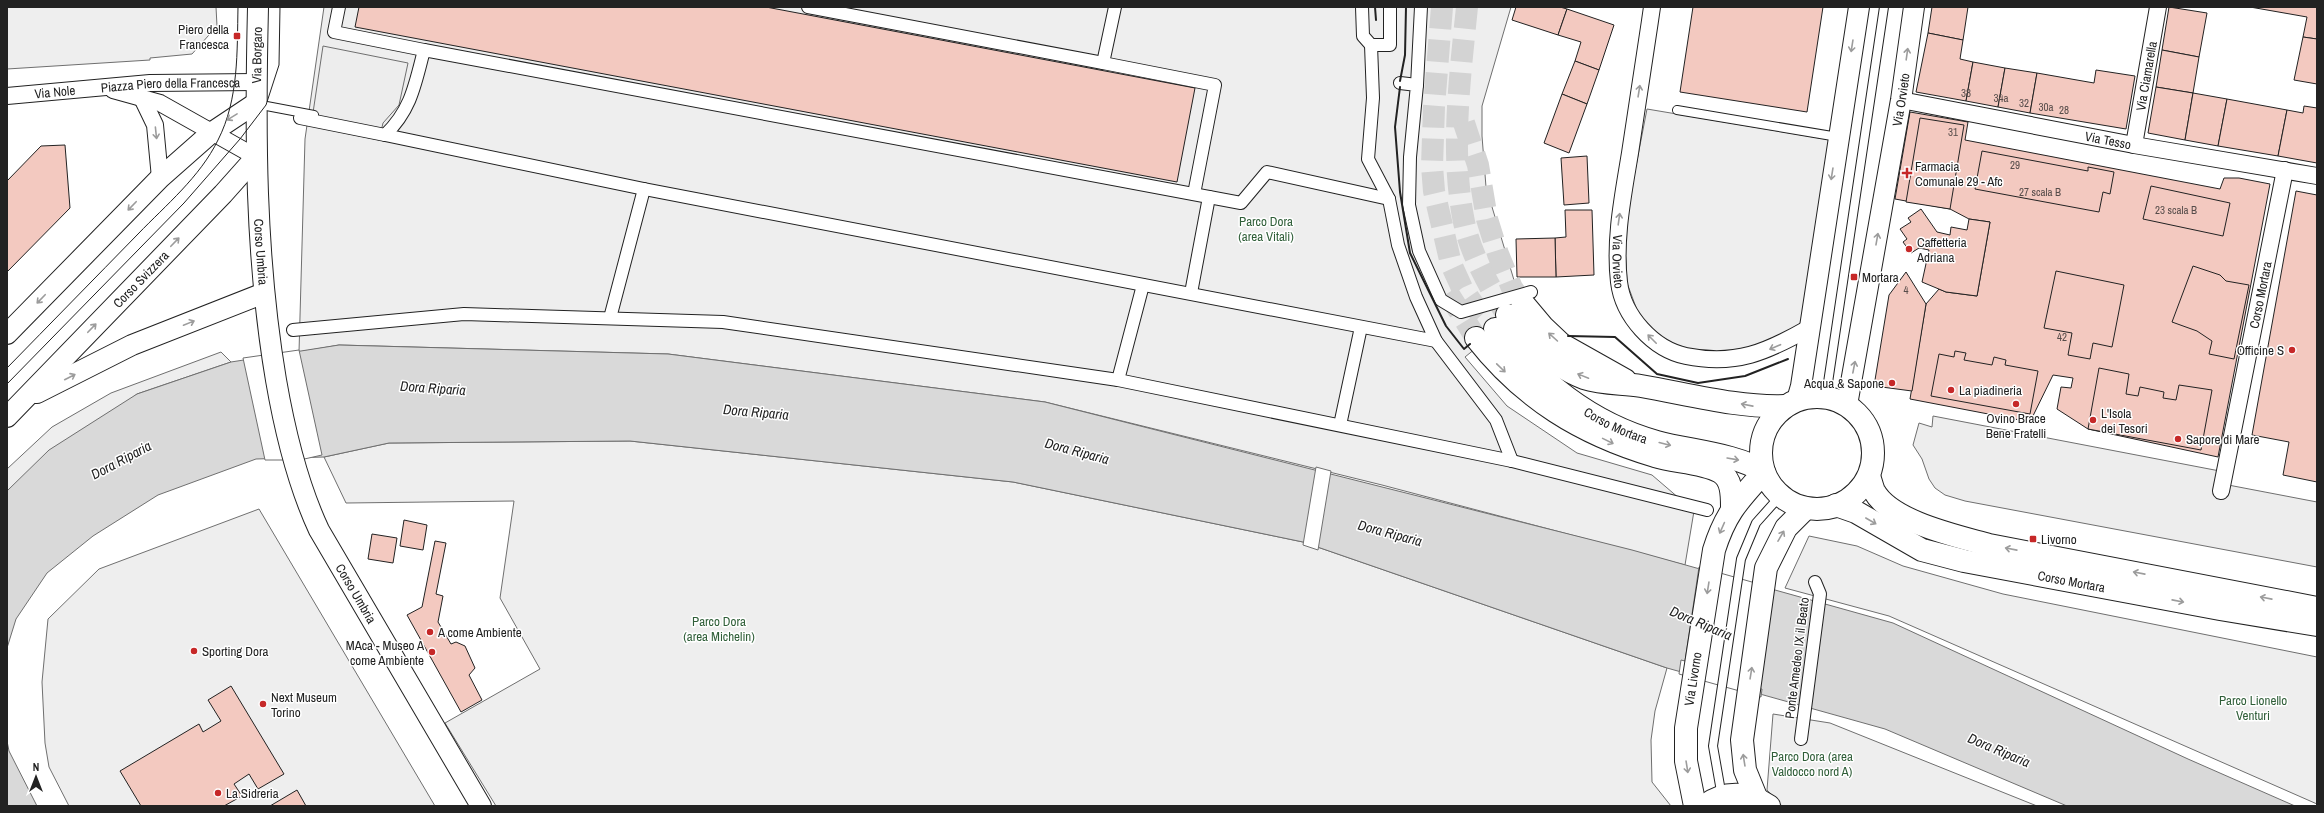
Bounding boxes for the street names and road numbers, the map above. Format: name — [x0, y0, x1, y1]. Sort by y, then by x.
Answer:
street label: Via Borgaro — [248, 26, 266, 84]
street label: Via Ciamarella — [2132, 40, 2160, 112]
street label: Via Orvieto — [1888, 72, 1913, 128]
street label: Piazza Piero della Francesca — [100, 74, 240, 96]
street label: Via Nole — [34, 81, 76, 102]
street label: Via Tesso — [2084, 127, 2133, 153]
street label: Corso Umbria — [251, 218, 272, 286]
street label: Via Orvieto — [1609, 234, 1628, 290]
street label: Corso Svizzera — [109, 247, 172, 311]
street label: Corso Mortara — [2245, 260, 2275, 330]
street label: Corso Mortara — [1581, 403, 1650, 447]
street label: Corso Umbria — [332, 560, 380, 626]
street label: Corso Mortara — [2036, 566, 2107, 596]
street label: Ponte Amedeo IX il Beato — [1781, 596, 1813, 720]
street label: Via Livorno — [1680, 651, 1706, 707]

